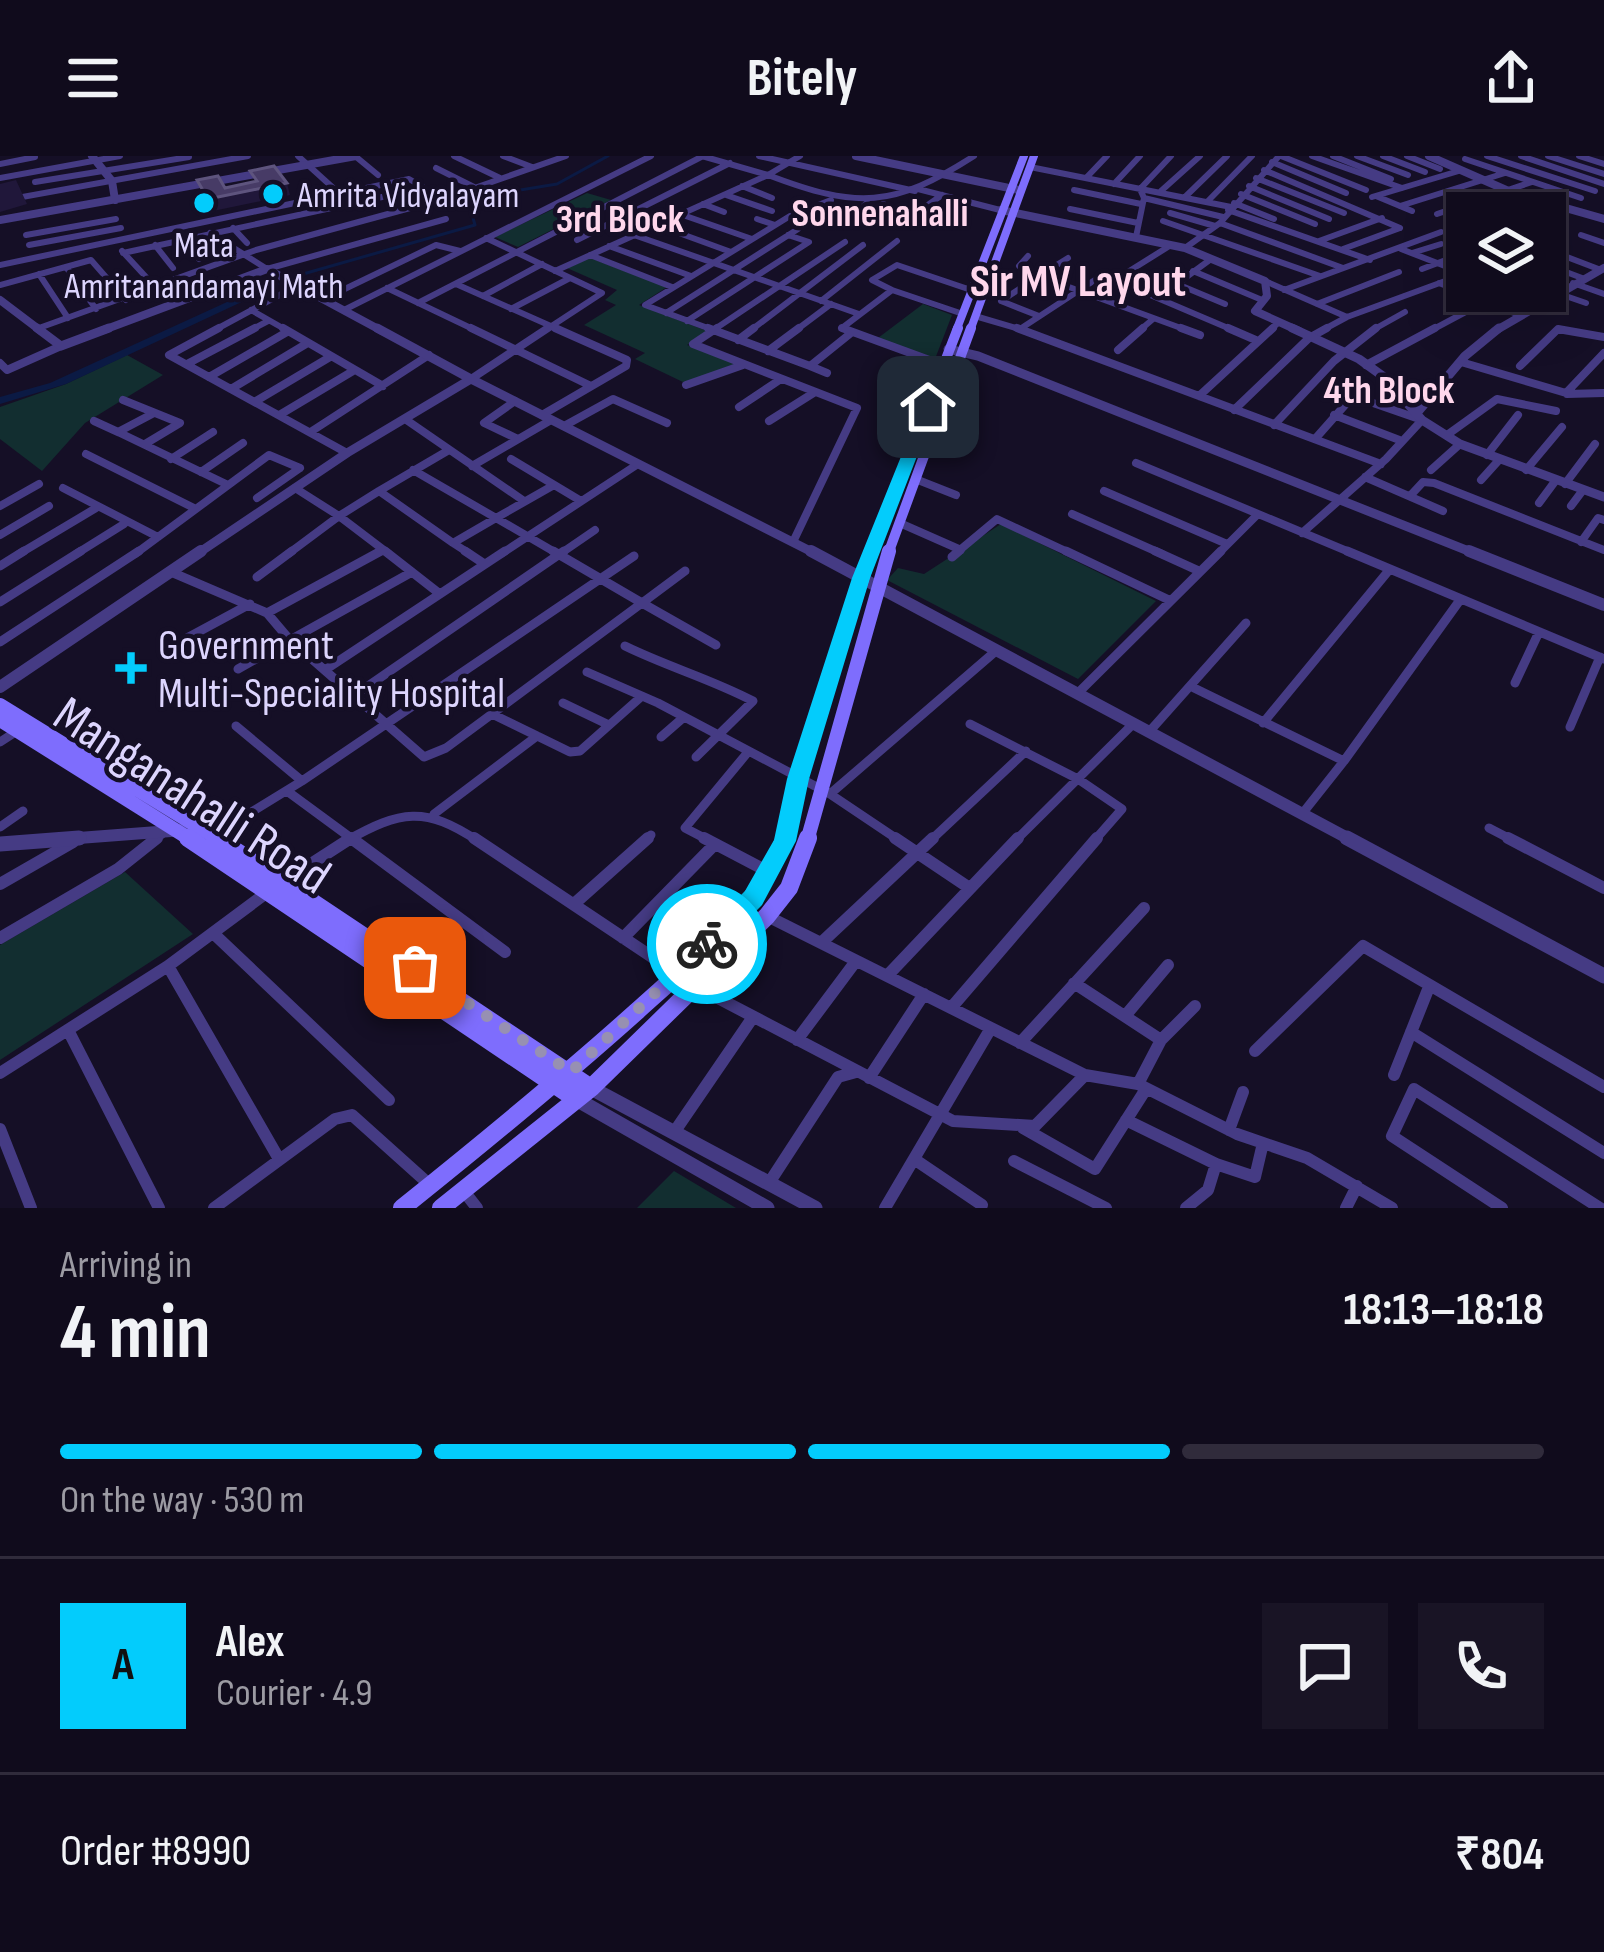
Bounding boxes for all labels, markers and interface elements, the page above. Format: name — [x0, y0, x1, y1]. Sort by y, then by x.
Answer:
icon: menu — [60, 45, 126, 111]
icon: share — [1478, 45, 1544, 111]
text: Bitely — [747, 46, 857, 111]
place label: Amrita Vidyalayam — [296, 175, 519, 218]
marker: Amrita Vidyalayam — [260, 181, 286, 207]
marker: Mata Amritanandamayi Math — [191, 190, 217, 216]
district label: Sonnenahalli — [792, 191, 968, 238]
map controls — [1446, 192, 1566, 312]
button: layers — [1446, 192, 1566, 312]
district label: 3rd Block — [556, 197, 685, 244]
place label: Mata Amritanandamayi Math — [63, 225, 344, 309]
district label: Sir MV Layout — [970, 255, 1186, 310]
pin — [877, 356, 979, 458]
district label: 4th Block — [1324, 368, 1455, 415]
icon: home — [895, 374, 961, 440]
place label: Government Multi-Speciality Hospital — [158, 621, 505, 720]
marker: Government Multi-Speciality Hospital — [115, 652, 147, 684]
street label: Manganahalli Road — [42, 684, 341, 908]
courier — [647, 884, 767, 1004]
icon: bike — [674, 911, 740, 977]
pin — [364, 917, 466, 1019]
icon: bag — [382, 935, 448, 1001]
text: Arriving in — [60, 1242, 192, 1289]
text: 18:13–18:18 — [1343, 1283, 1544, 1338]
text: 4 min — [60, 1287, 211, 1380]
text: On the way · 530 m — [60, 1477, 304, 1524]
button: chat — [1262, 1603, 1388, 1729]
button: phone — [1418, 1603, 1544, 1729]
text: Alex — [216, 1615, 284, 1670]
text: A — [112, 1638, 134, 1693]
text: Courier · 4.9 — [216, 1670, 373, 1717]
text: Order #8990 — [60, 1824, 251, 1879]
text: ₹804 — [1455, 1828, 1544, 1883]

